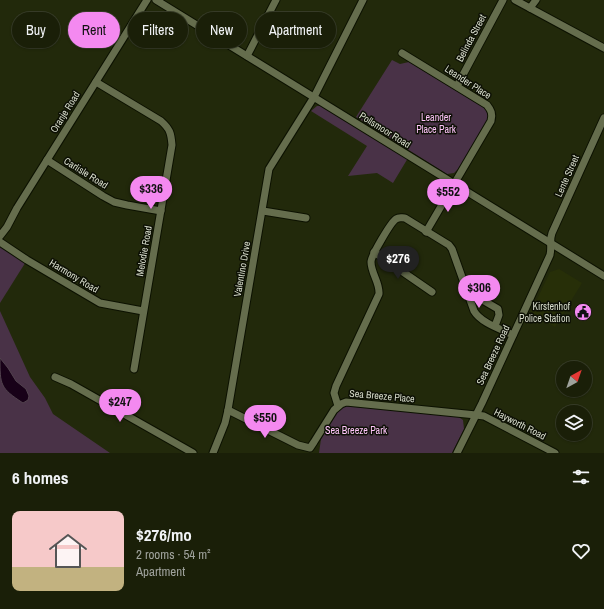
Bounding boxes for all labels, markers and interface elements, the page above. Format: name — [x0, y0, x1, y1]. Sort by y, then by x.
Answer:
street label: Belinda Street — [453, 11, 489, 64]
chip: Buy — [12, 12, 60, 48]
chip: Rent — [68, 12, 120, 48]
chip: Filters — [128, 12, 188, 48]
chip: New — [196, 12, 247, 48]
chip: Apartment — [255, 12, 336, 48]
street label: Leander Place — [442, 62, 494, 102]
street label: Oranje Road — [47, 89, 83, 135]
street label: Pollsmoor Road — [357, 109, 413, 151]
park label: Leander Place Park — [416, 111, 457, 136]
street label: Lente Street — [552, 152, 582, 199]
street label: Carlisle Road — [61, 154, 111, 192]
pin: $336 — [127, 176, 175, 210]
pin: $552 — [424, 179, 472, 213]
text: $336 — [139, 180, 163, 197]
text: $552 — [436, 183, 460, 200]
street label: Melodie Road — [133, 225, 155, 277]
street label: Valentino Drive — [231, 240, 253, 298]
pin: $276 — [374, 246, 422, 280]
text: $276 — [386, 250, 410, 267]
street label: Harmony Road — [47, 256, 101, 296]
pin: $306 — [455, 275, 503, 309]
text: $306 — [467, 279, 491, 296]
place label: Kirstenhof Police Station — [519, 300, 571, 325]
public building icon: Kirstenhof Police Station — [573, 302, 593, 322]
street label: Sea Breeze Road — [473, 323, 513, 387]
north arrow — [556, 361, 592, 397]
map controls — [556, 361, 592, 441]
street label: Sea Breeze Place — [349, 387, 416, 405]
pin: $247 — [96, 389, 144, 423]
text: $247 — [108, 393, 132, 410]
pin: $550 — [241, 405, 289, 439]
street label: Hayworth Road — [492, 405, 548, 443]
button: layers — [556, 405, 592, 441]
text: $550 — [253, 409, 277, 426]
park label: Sea Breeze Park — [325, 424, 388, 437]
text: 6 homes — [12, 466, 69, 489]
icon: filters — [570, 466, 592, 488]
text: $276/mo — [136, 523, 192, 546]
icon: home — [44, 527, 92, 575]
icon: heart — [570, 540, 592, 562]
text: 2 rooms · 54 m² — [136, 546, 211, 563]
text: Apartment — [136, 563, 185, 580]

